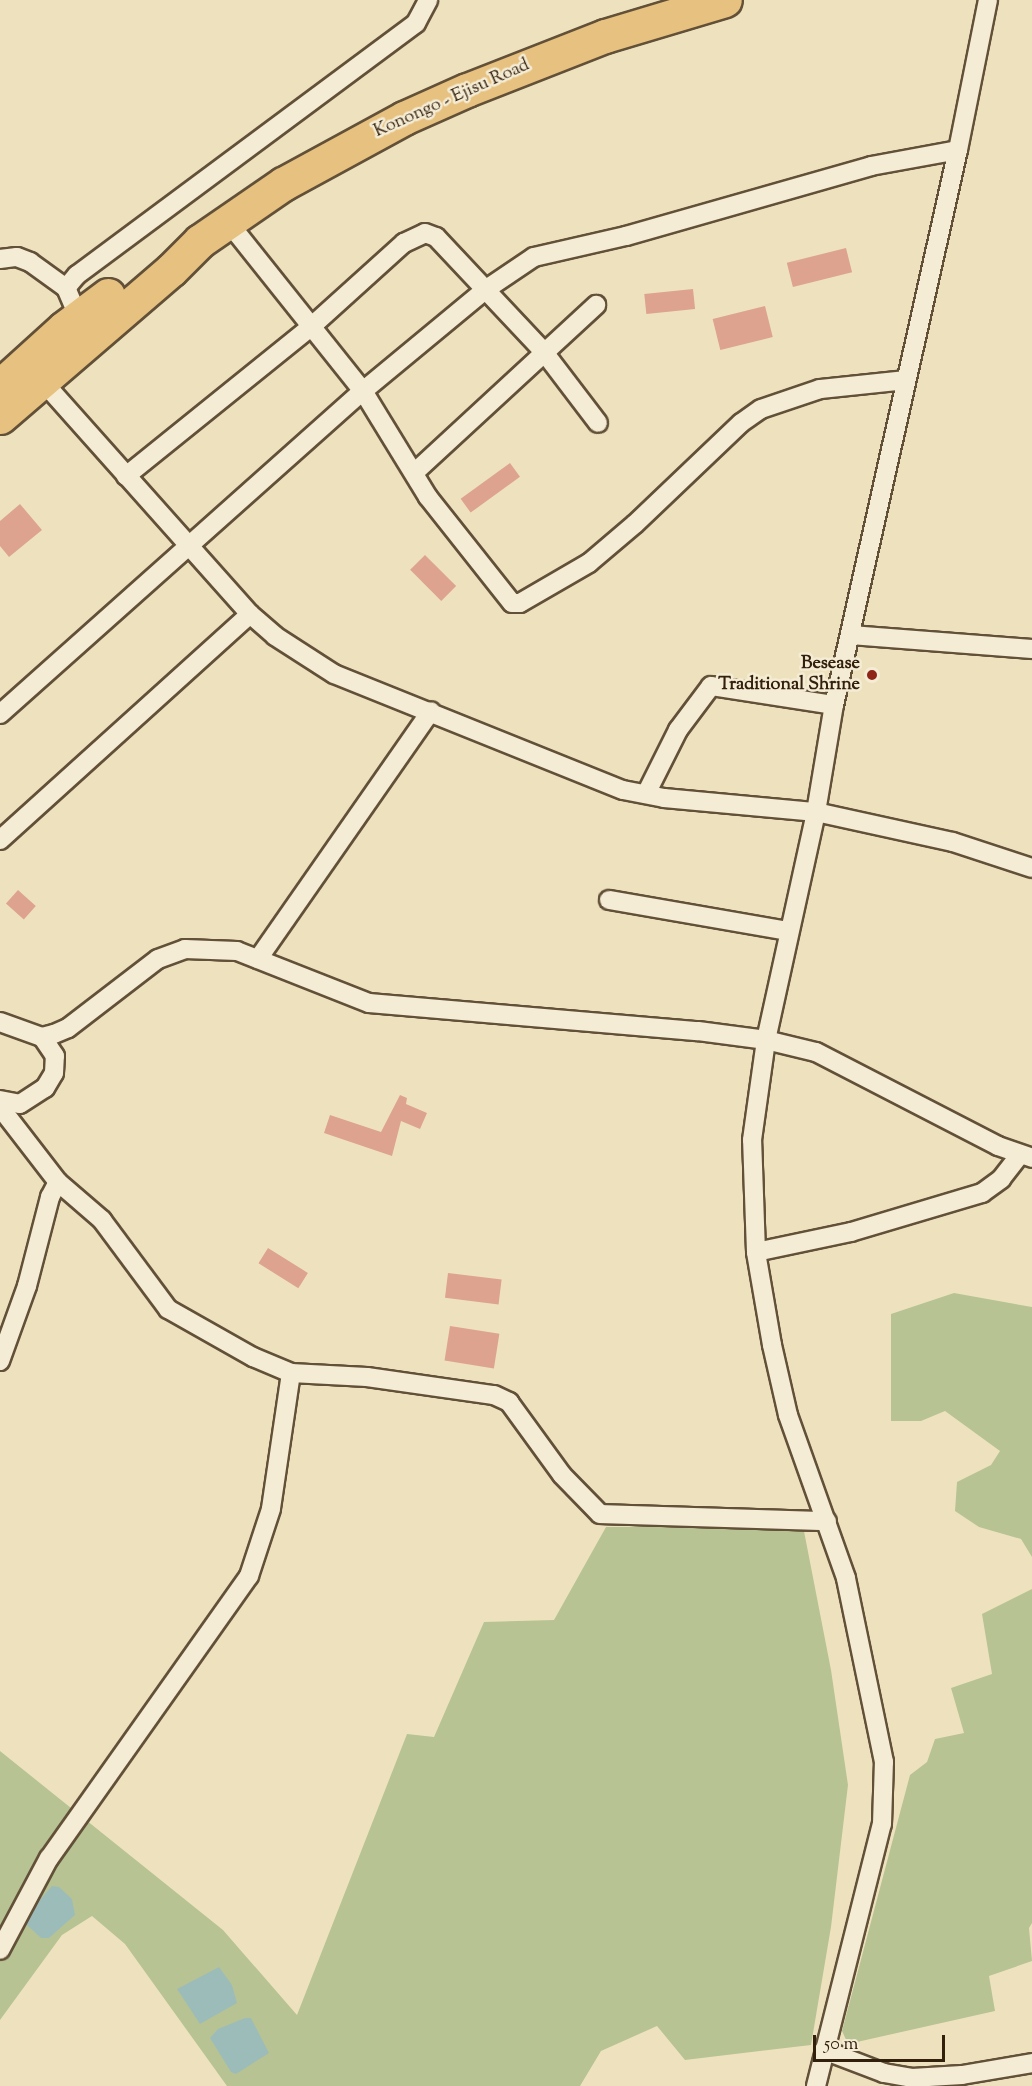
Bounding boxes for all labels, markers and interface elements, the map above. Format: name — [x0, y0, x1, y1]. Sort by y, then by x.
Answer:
street label: Konongo - Ejisu Road — [371, 55, 533, 143]
place label: Besease Traditional Shrine — [718, 654, 860, 696]
marker: Besease Traditional Shrine — [865, 668, 879, 682]
scale bar — [816, 2023, 948, 2061]
text: 50 m — [824, 2032, 858, 2058]

